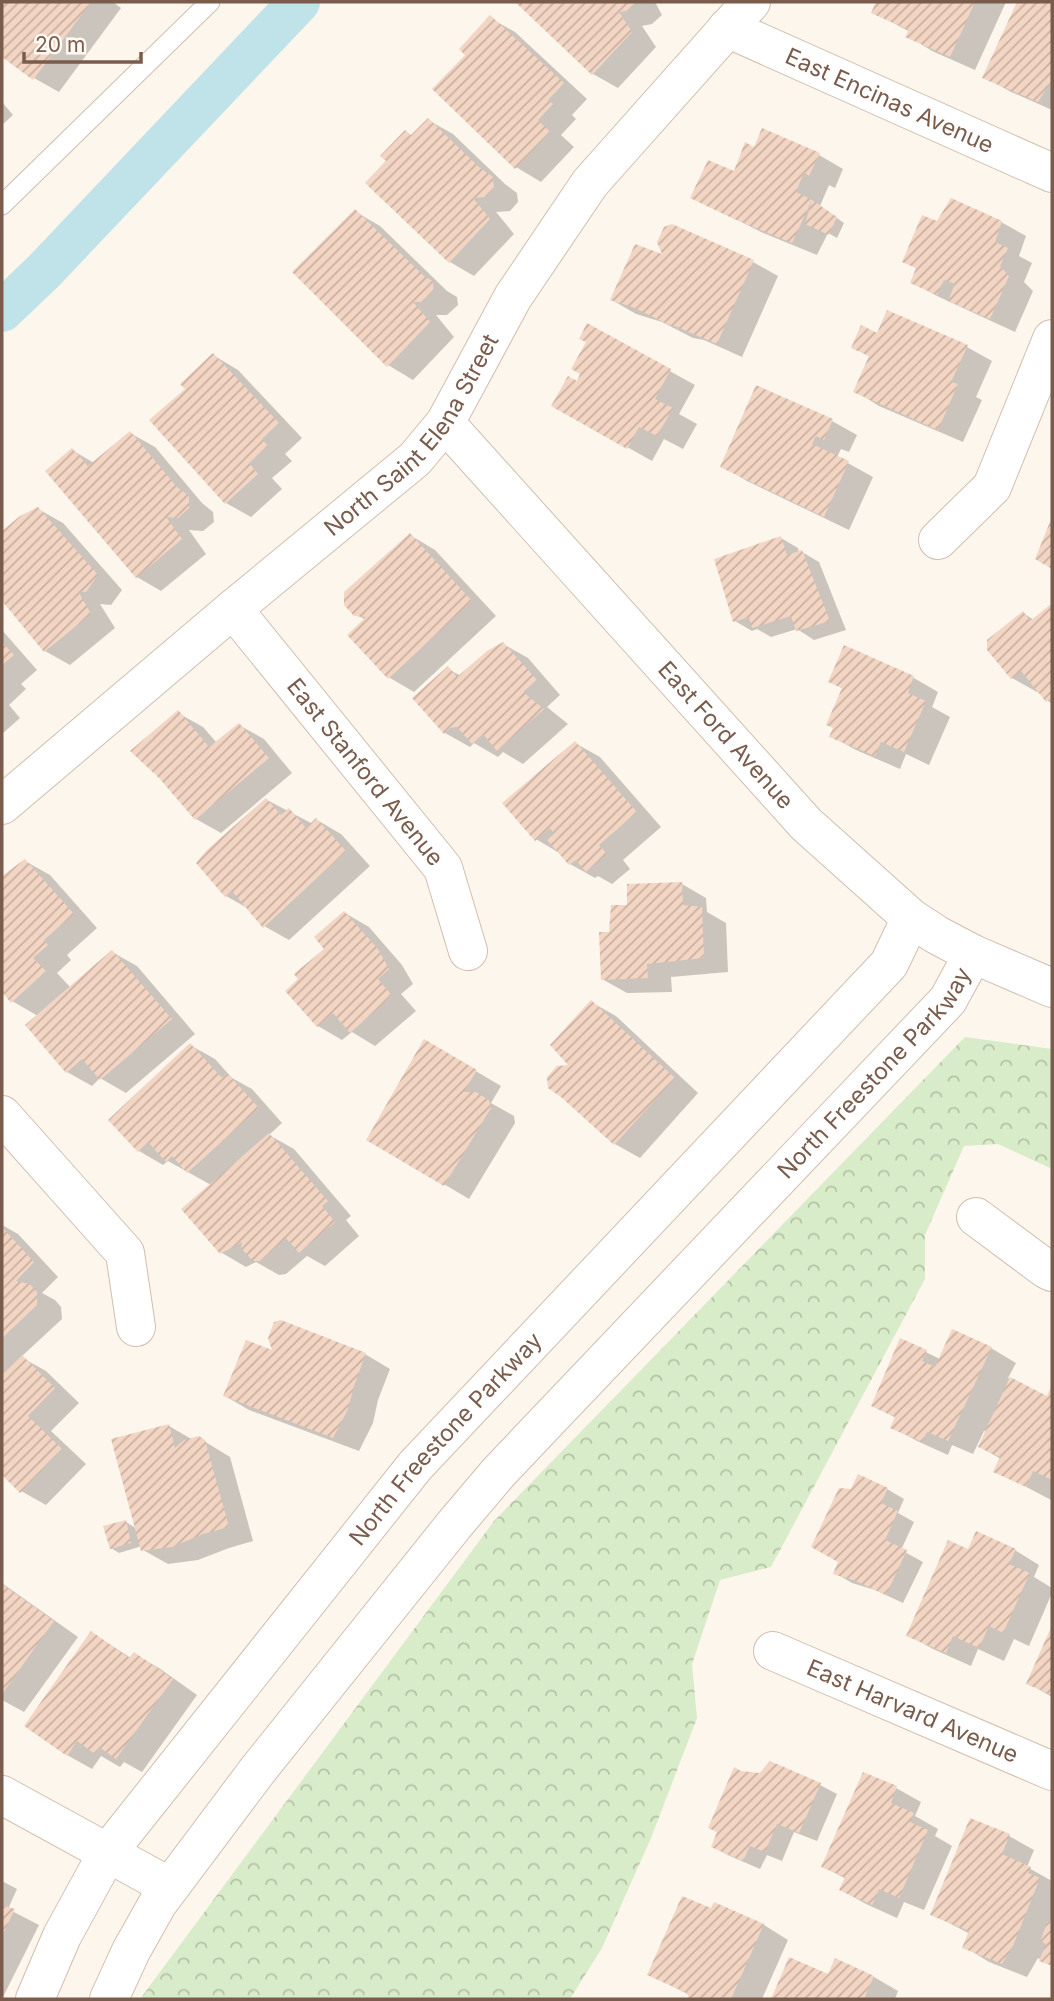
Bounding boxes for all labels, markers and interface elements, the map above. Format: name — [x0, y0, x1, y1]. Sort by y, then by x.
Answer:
scale bar — [24, 21, 142, 65]
text: 20 m — [35, 32, 85, 57]
street label: East Encinas Avenue — [781, 42, 998, 159]
street label: North Saint Elena Street — [319, 329, 505, 542]
street label: East Ford Avenue — [652, 656, 800, 815]
street label: East Stanford Avenue — [281, 673, 450, 871]
street label: North Freestone Parkway — [772, 962, 977, 1184]
street label: North Freestone Parkway — [343, 1327, 548, 1551]
street label: East Harvard Avenue — [803, 1653, 1023, 1769]

